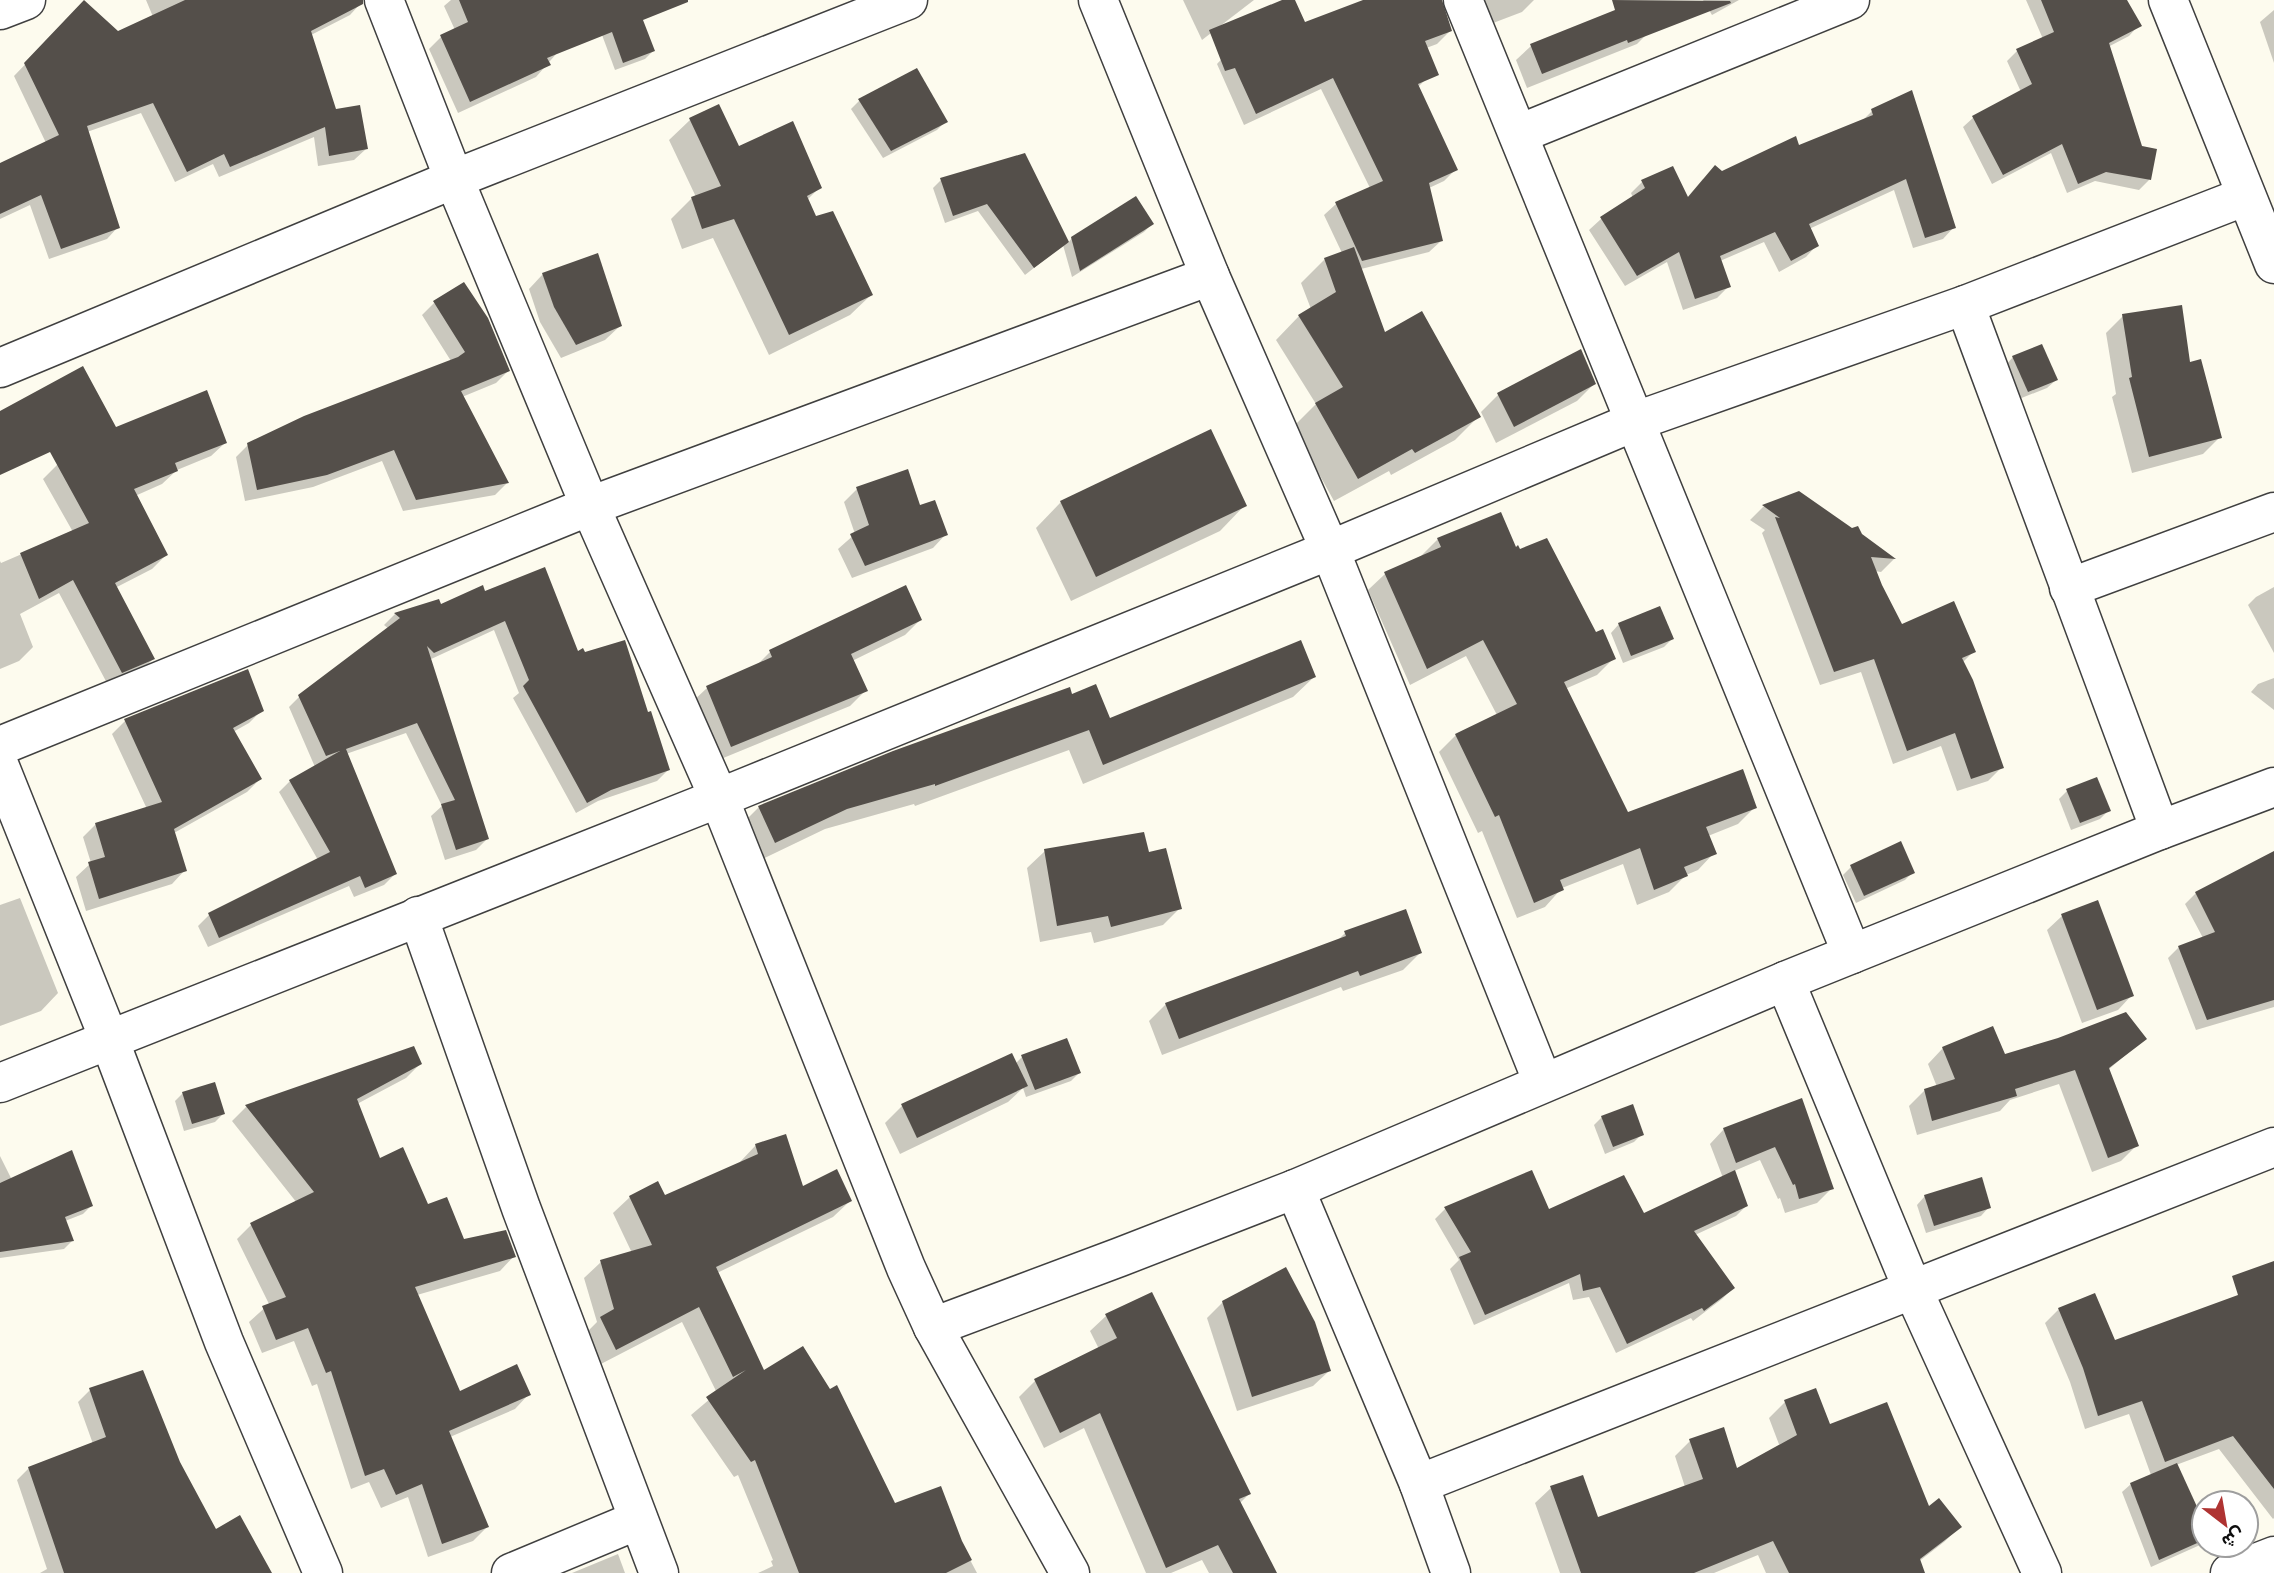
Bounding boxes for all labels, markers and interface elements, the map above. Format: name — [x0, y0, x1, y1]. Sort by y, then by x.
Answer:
north arrow — [2190, 1489, 2260, 1559]
text: ش — [2216, 1519, 2250, 1556]

